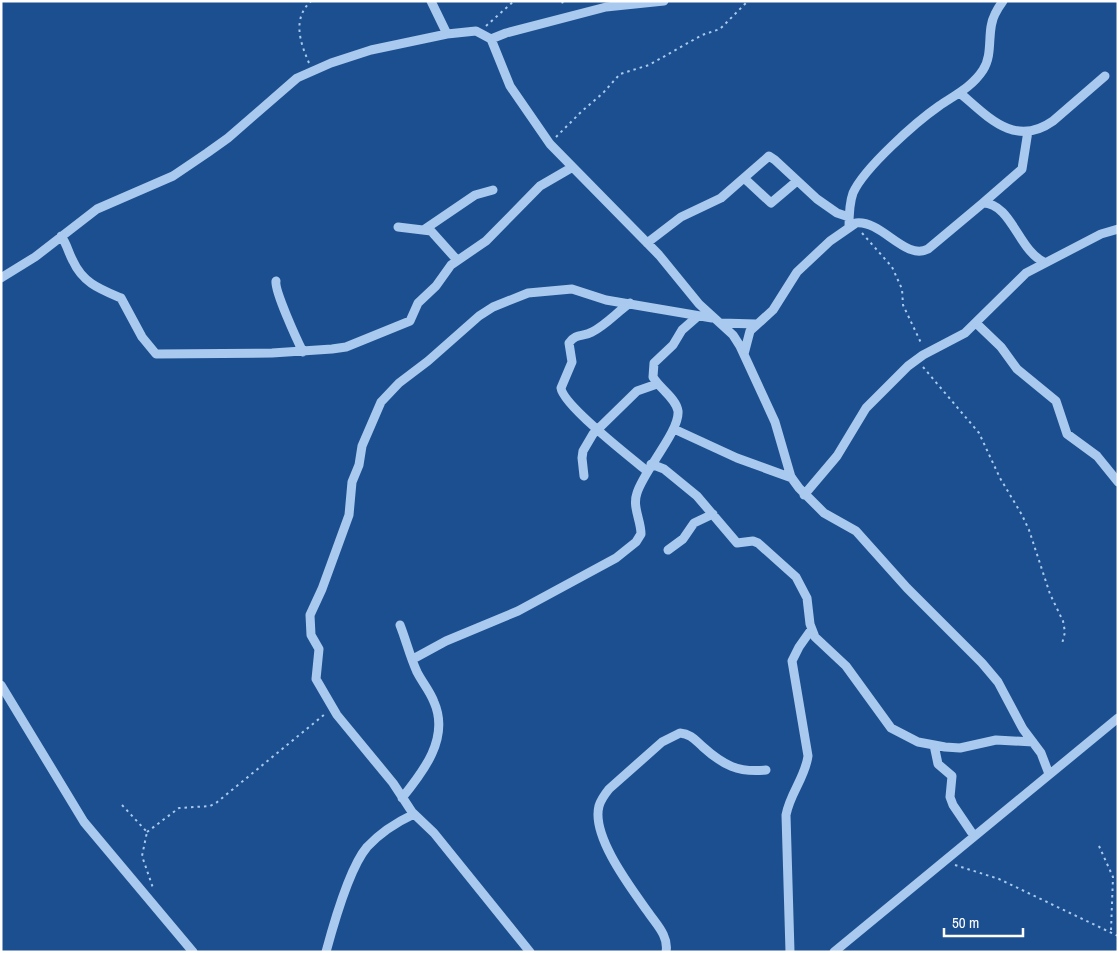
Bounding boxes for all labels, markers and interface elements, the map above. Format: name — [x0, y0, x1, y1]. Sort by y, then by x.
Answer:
scale bar — [944, 906, 1023, 938]
text: 50 m — [952, 912, 979, 933]

